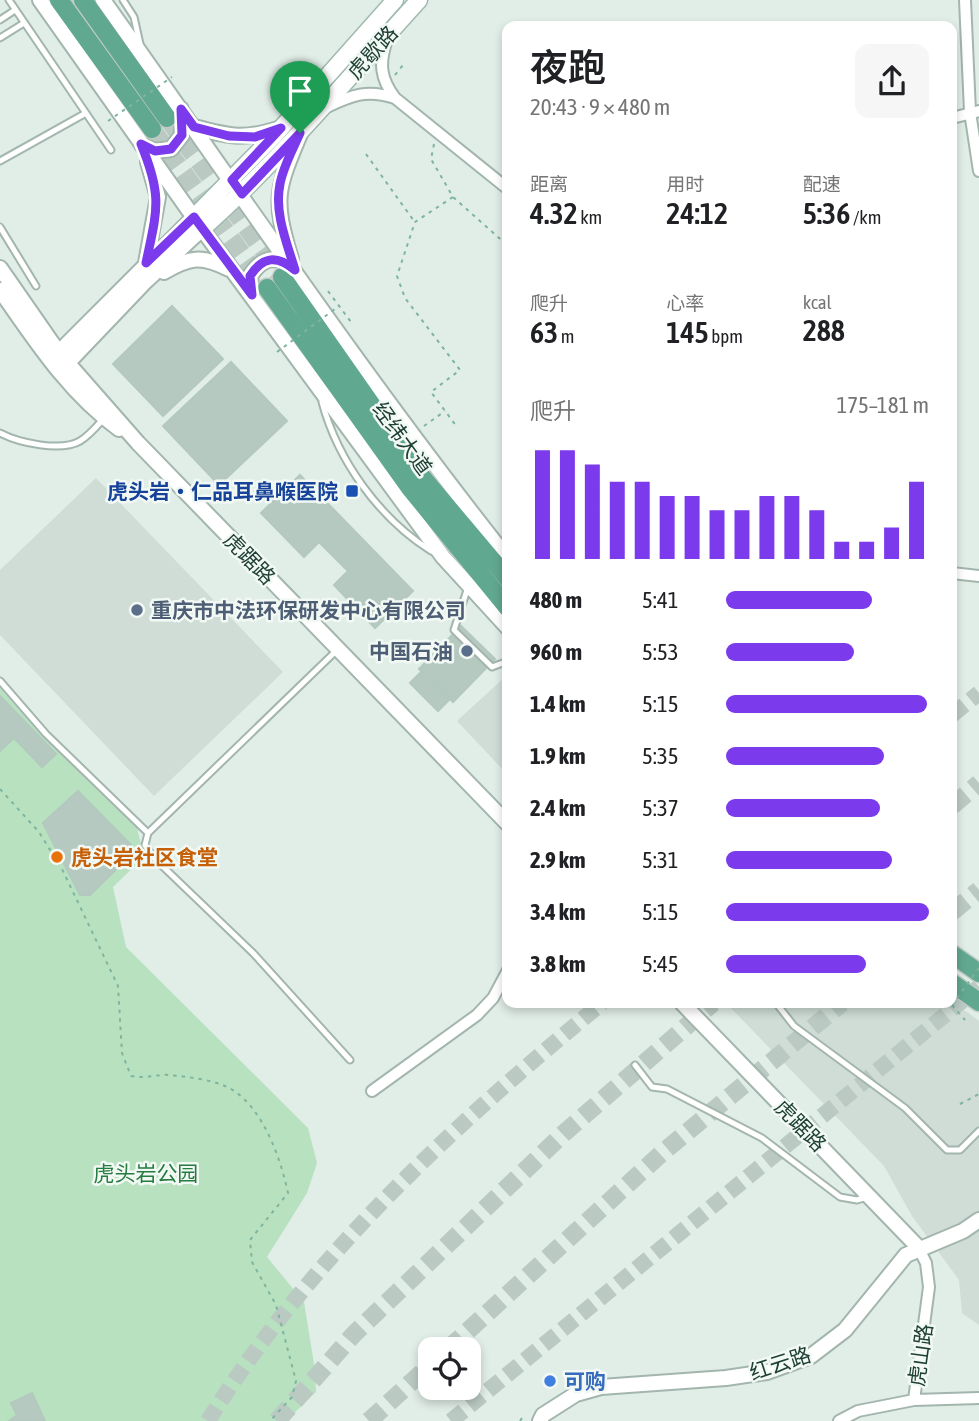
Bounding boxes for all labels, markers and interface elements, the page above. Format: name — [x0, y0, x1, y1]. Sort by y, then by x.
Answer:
street label: 虎歇路 — [342, 21, 402, 83]
button: share — [855, 44, 929, 118]
text: 夜跑 — [530, 46, 606, 89]
pin — [270, 61, 330, 133]
icon: arrive — [281, 72, 319, 110]
text: 20:43 · 9 × 480 m — [530, 94, 670, 120]
text: 距离 — [530, 173, 568, 195]
text: 用时 — [666, 173, 704, 195]
text: 配速 — [803, 173, 841, 195]
text: 4.32 — [530, 196, 578, 230]
text: 24:12 — [666, 196, 728, 230]
text: 5:36 — [803, 196, 850, 230]
text: km — [578, 206, 602, 228]
text: /km — [850, 206, 881, 228]
text: kcal — [803, 291, 832, 313]
text: 爬升 — [530, 292, 568, 314]
text: 心率 — [666, 292, 704, 314]
text: 288 — [803, 313, 845, 347]
text: 63 — [530, 315, 558, 349]
text: 145 — [666, 315, 709, 349]
text: m — [558, 325, 575, 347]
text: bpm — [709, 325, 743, 347]
text: 175–181 m — [836, 392, 929, 418]
street label: 经纬大道 — [369, 397, 437, 479]
text: 爬升 — [530, 398, 576, 424]
place label: 虎头岩‧仁品耳鼻喉医院 — [107, 479, 338, 503]
marker: 虎头岩‧仁品耳鼻喉医院 — [344, 483, 360, 499]
street label: 虎踞路 — [219, 527, 281, 589]
text: 480 m — [530, 587, 582, 613]
text: 5:41 — [642, 587, 679, 613]
place label: 重庆市中法环保研发中心有限公司 — [151, 598, 466, 622]
marker: 重庆市中法环保研发中心有限公司 — [129, 602, 145, 618]
place label: 中国石油 — [369, 639, 453, 663]
text: 960 m — [530, 639, 582, 665]
text: 5:53 — [642, 639, 679, 665]
marker: 中国石油 — [459, 643, 475, 659]
text: 1.4 km — [530, 691, 586, 717]
text: 5:15 — [642, 691, 679, 717]
text: 1.9 km — [530, 743, 586, 769]
text: 5:35 — [642, 743, 679, 769]
text: 2.4 km — [530, 795, 586, 821]
text: 5:37 — [642, 795, 679, 821]
place label: 虎头岩社区食堂 — [71, 845, 218, 869]
text: 2.9 km — [530, 847, 586, 873]
text: 5:31 — [642, 847, 679, 873]
marker: 虎头岩社区食堂 — [49, 849, 65, 865]
text: 3.4 km — [530, 899, 586, 925]
text: 5:15 — [642, 899, 679, 925]
text: 3.8 km — [530, 951, 586, 977]
text: 5:45 — [642, 951, 679, 977]
street label: 虎踞路 — [770, 1094, 832, 1156]
park label: 虎头岩公园 — [94, 1161, 199, 1185]
street label: 虎山路 — [904, 1322, 936, 1388]
map controls — [418, 1337, 481, 1400]
button: locate — [418, 1337, 481, 1400]
street label: 红云路 — [746, 1342, 814, 1384]
place label: 可购 — [564, 1369, 606, 1393]
marker: 可购 — [542, 1373, 558, 1389]

